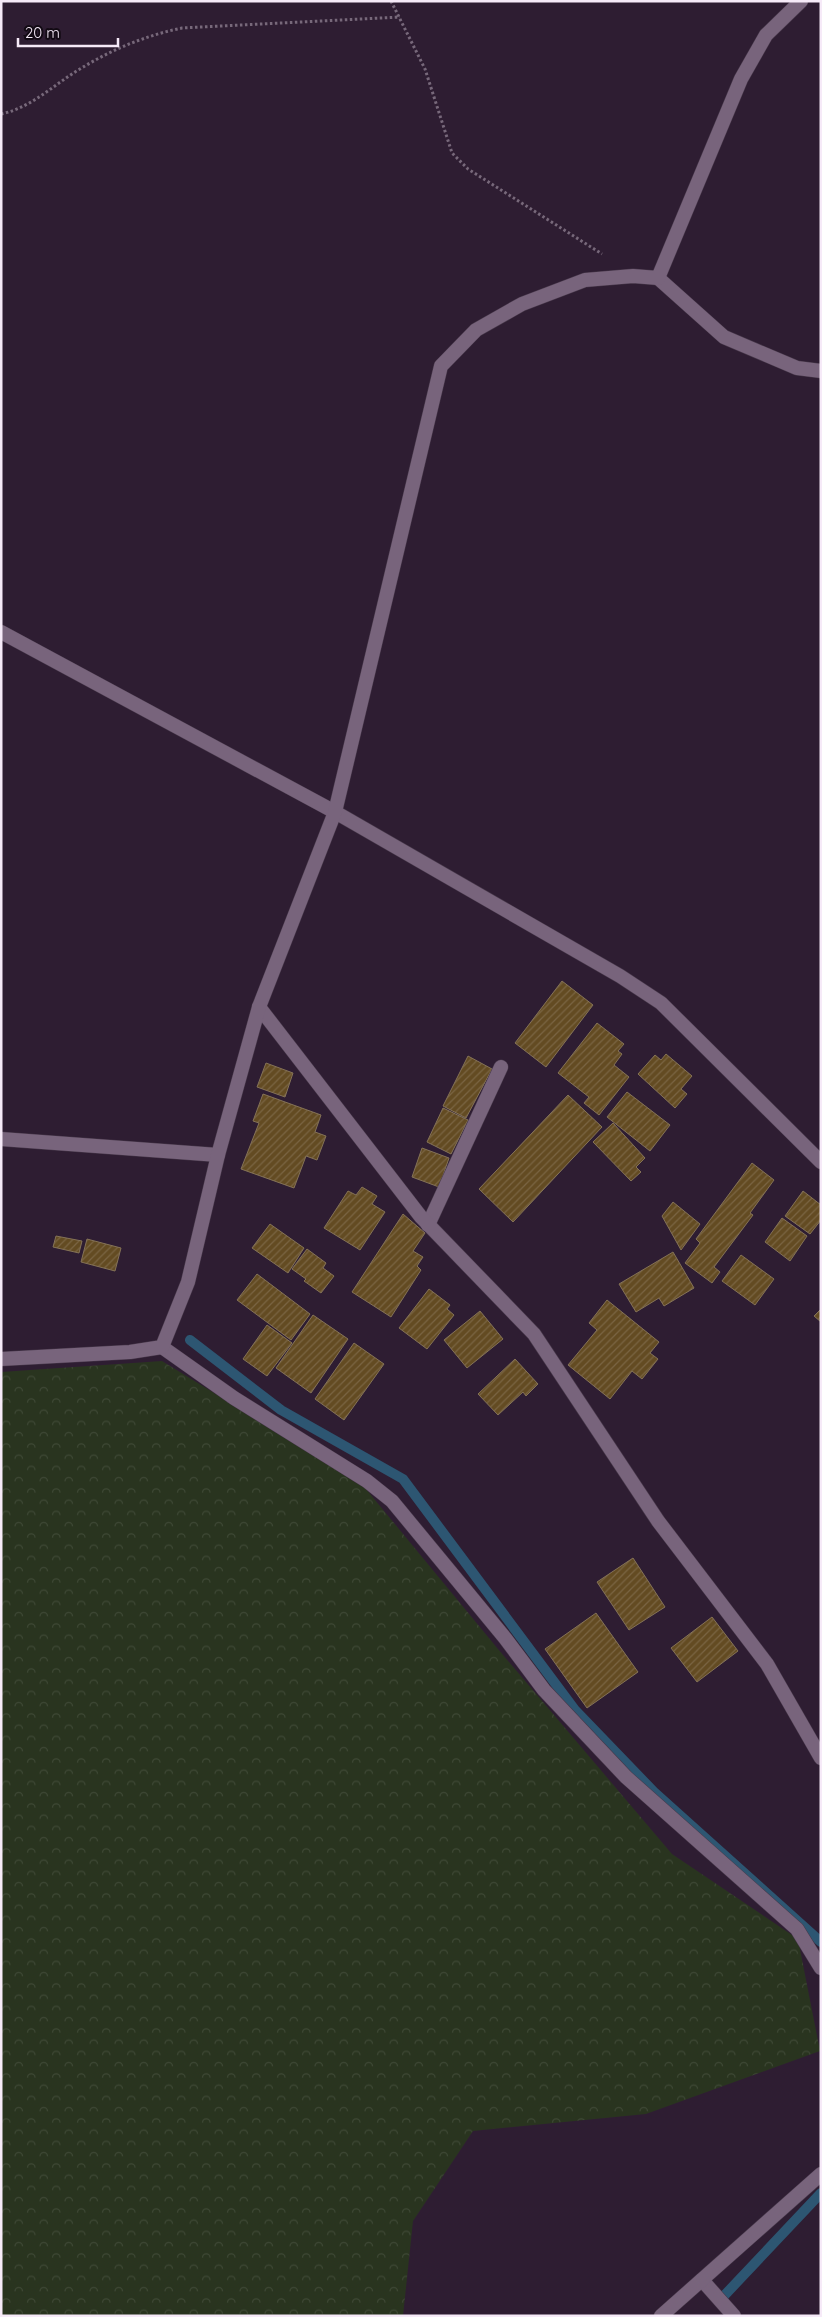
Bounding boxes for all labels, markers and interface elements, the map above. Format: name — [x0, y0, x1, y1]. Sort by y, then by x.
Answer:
scale bar — [18, 15, 118, 47]
text: 20 m — [25, 23, 60, 42]

